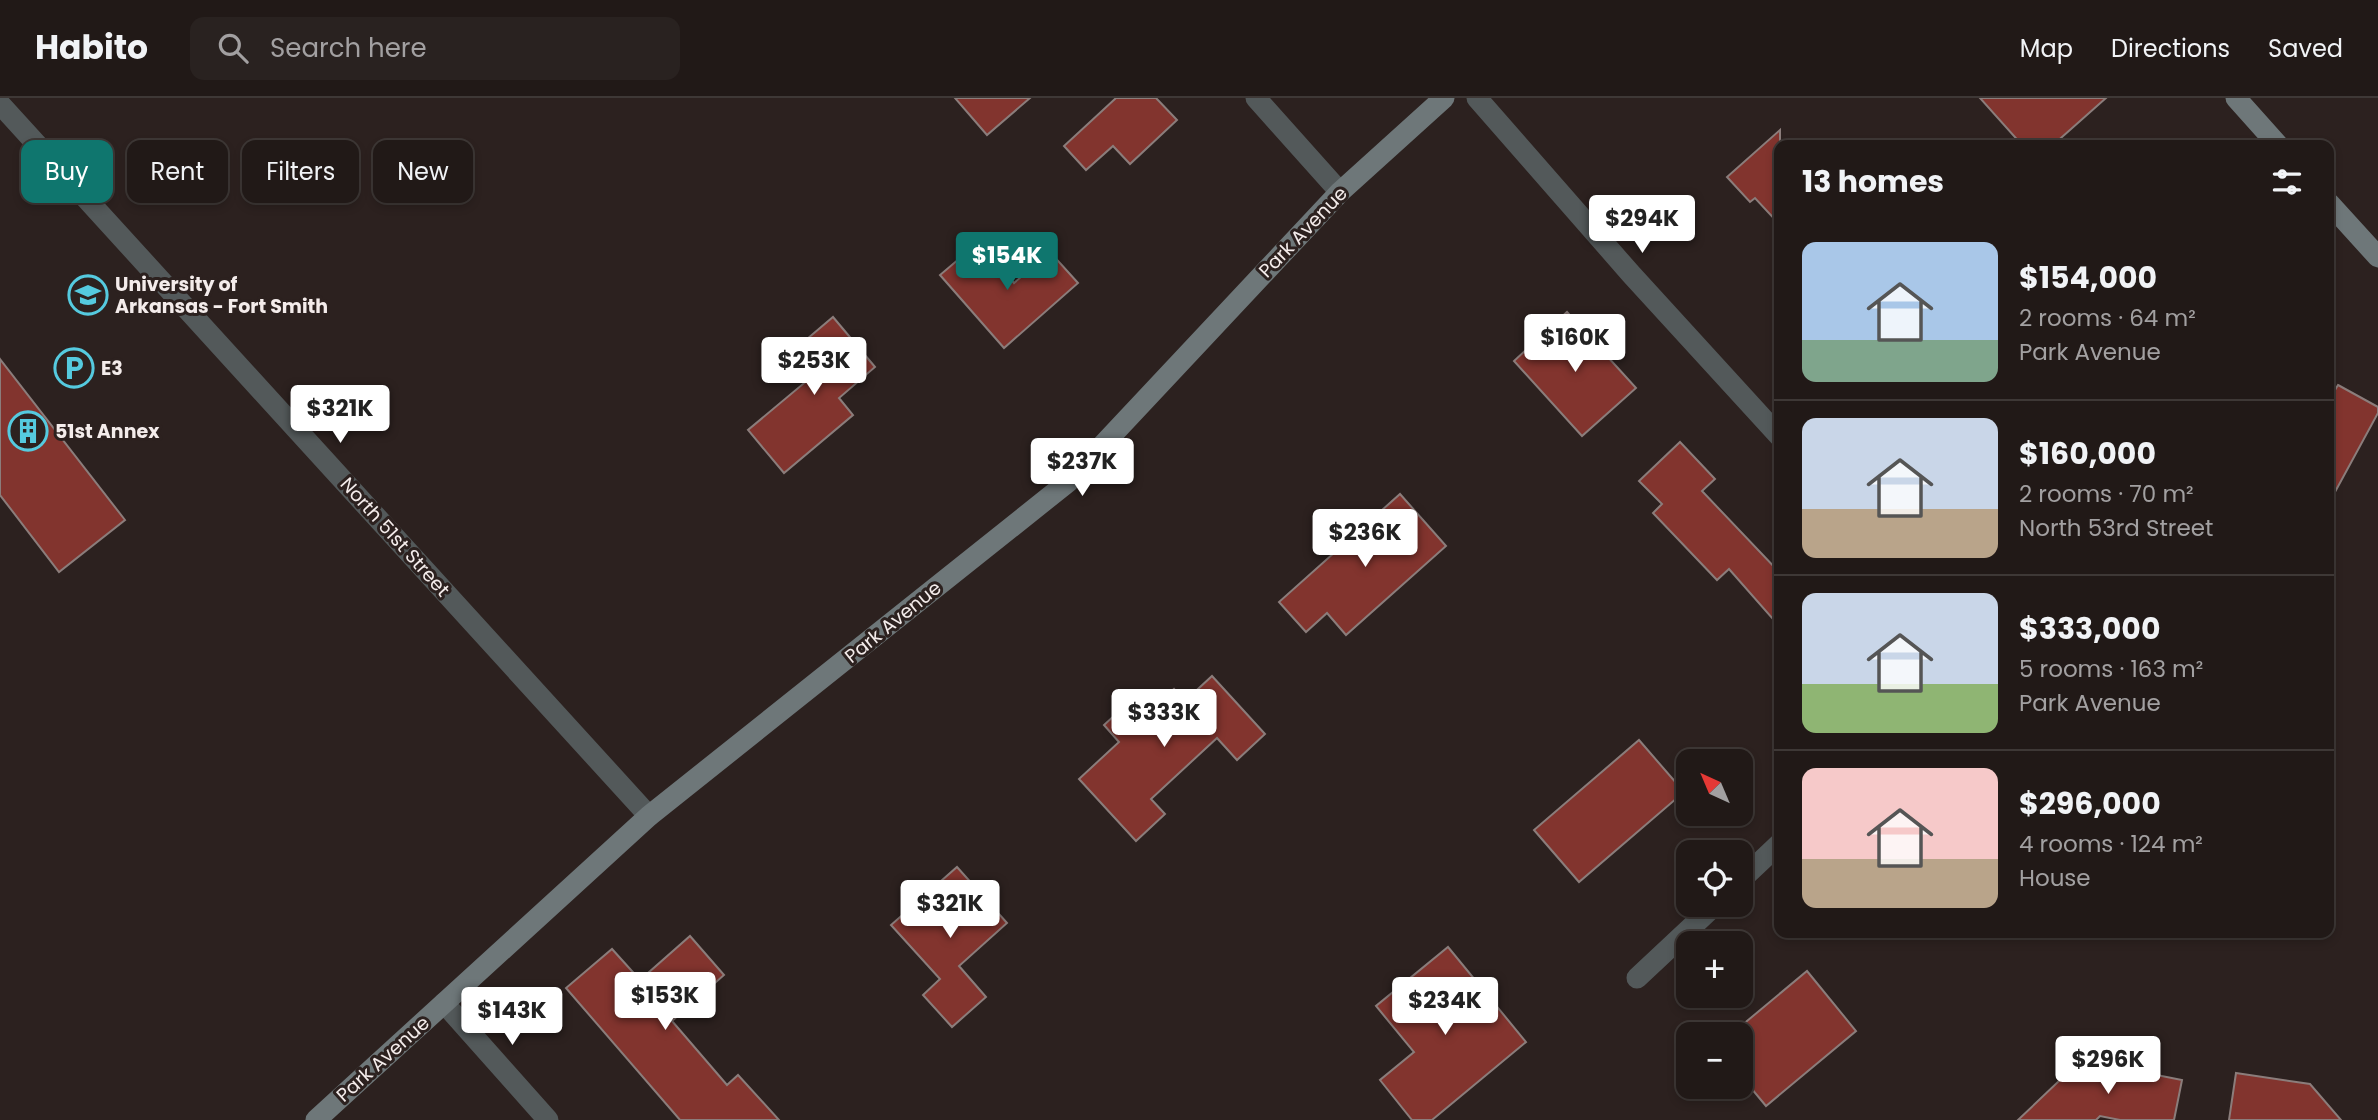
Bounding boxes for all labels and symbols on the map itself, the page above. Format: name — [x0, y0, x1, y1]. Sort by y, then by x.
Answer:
street label: Park Avenue — [1253, 180, 1353, 284]
pin: $294K — [1593, 195, 1691, 255]
pin: $154K — [958, 232, 1056, 292]
place label: University of Arkansas - Fort Smith — [115, 271, 328, 320]
school or university icon: University of Arkansas - Fort Smith — [67, 274, 109, 316]
pin: $160K — [1526, 314, 1624, 374]
pin: $253K — [765, 338, 863, 397]
parking icon: E3 — [53, 347, 95, 389]
place label: E3 — [101, 355, 123, 382]
pin: $321K — [291, 386, 389, 445]
building icon: 51st Annex — [7, 410, 49, 452]
place label: 51st Annex — [55, 418, 160, 445]
pin: $237K — [1033, 438, 1131, 498]
street label: North 51st Street — [334, 471, 456, 603]
pin: $236K — [1316, 510, 1414, 569]
street label: Park Avenue — [839, 575, 947, 669]
pin: $333K — [1115, 690, 1213, 749]
north arrow — [1676, 749, 1754, 826]
pin: $321K — [901, 880, 999, 940]
pin: $153K — [616, 972, 714, 1032]
pin: $234K — [1396, 978, 1494, 1037]
pin: $143K — [463, 988, 561, 1047]
street label: Park Avenue — [330, 1010, 436, 1108]
pin: $296K — [2059, 1037, 2157, 1096]

